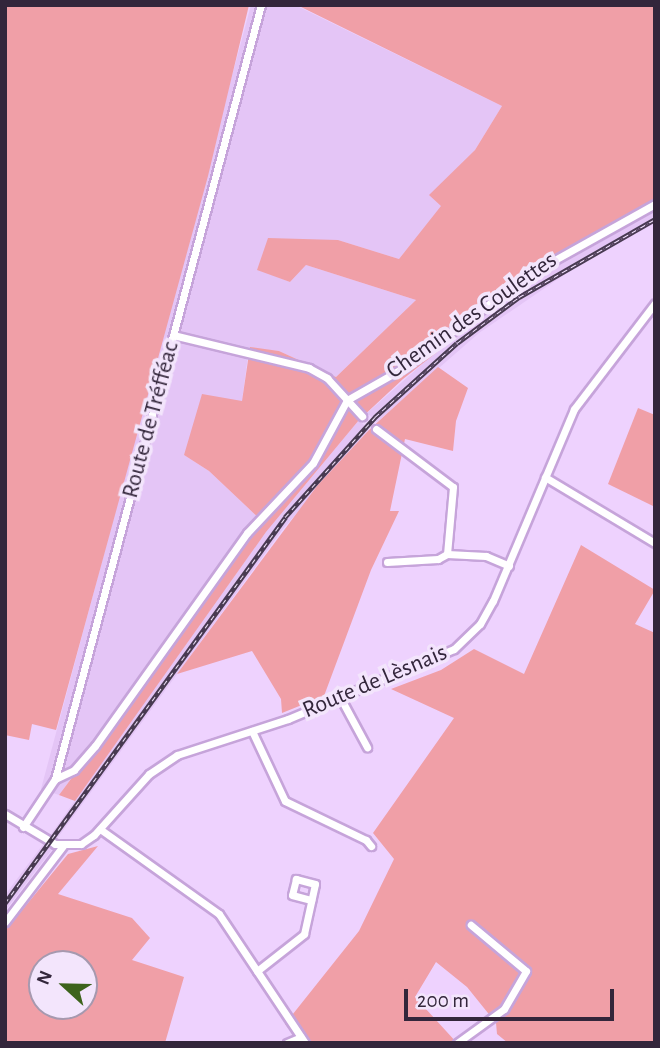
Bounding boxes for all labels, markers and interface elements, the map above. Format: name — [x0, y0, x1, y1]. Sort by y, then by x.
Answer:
street label: Chemin des Coulettes — [381, 246, 563, 386]
street label: Route de Tréfféac — [116, 339, 186, 501]
street label: Route de Lèsnais — [298, 639, 452, 725]
north arrow — [28, 950, 98, 1020]
text: N — [34, 968, 56, 987]
scale bar — [408, 974, 618, 1018]
text: 200 m — [417, 990, 469, 1011]

